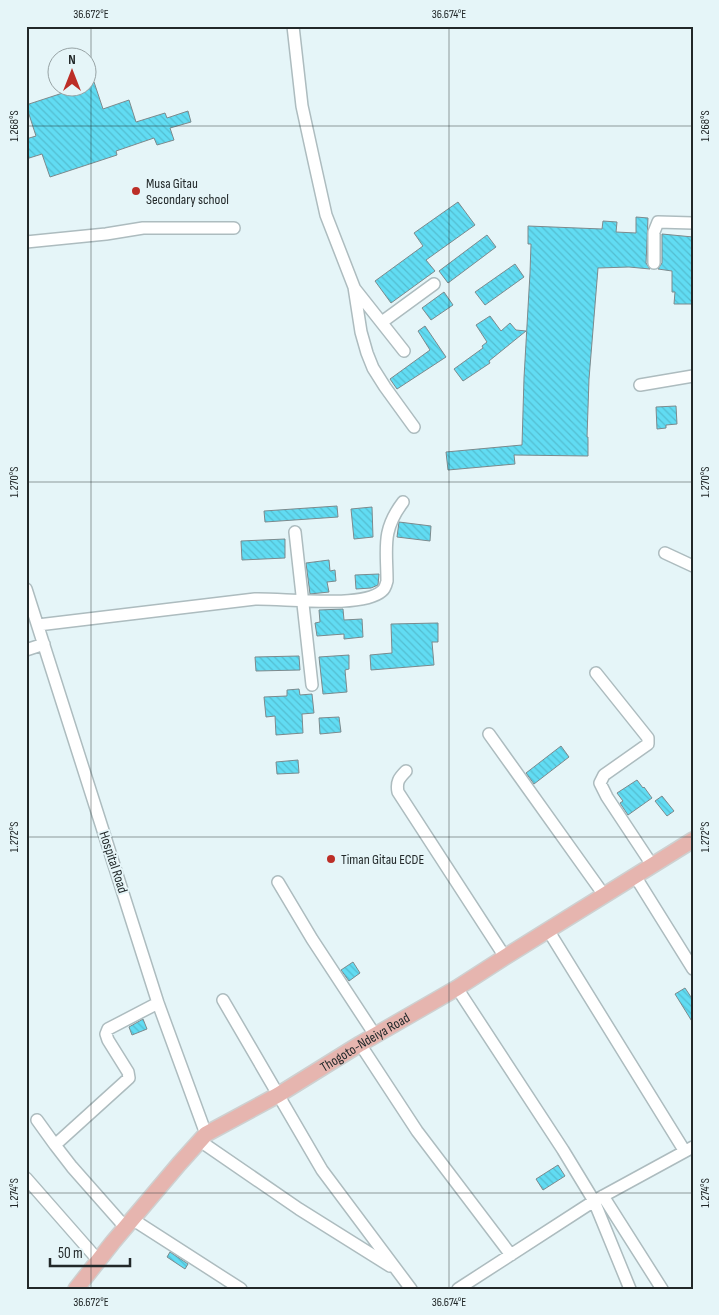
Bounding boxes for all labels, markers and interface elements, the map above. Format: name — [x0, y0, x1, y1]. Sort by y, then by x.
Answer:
text: 36.672°E — [73, 7, 109, 22]
text: 36.674°E — [432, 7, 466, 22]
north arrow — [48, 48, 98, 98]
text: N — [68, 51, 76, 68]
text: 1.268°S — [7, 110, 22, 142]
text: 1.268°S — [698, 110, 713, 142]
place label: Musa Gitau Secondary school — [146, 175, 229, 208]
marker: Musa Gitau Secondary school — [130, 185, 142, 197]
text: 1.270°S — [7, 467, 22, 497]
text: 1.270°S — [698, 467, 713, 497]
text: 1.272°S — [7, 822, 22, 852]
text: 1.272°S — [698, 822, 713, 852]
street label: Hospital Road — [96, 829, 132, 895]
place label: Timan Gitau ECDE — [341, 851, 424, 868]
marker: Timan Gitau ECDE — [325, 853, 337, 865]
street label: Thogoto-Ndeiya Road — [317, 1009, 413, 1076]
text: 1.274°S — [7, 1178, 22, 1208]
text: 1.274°S — [698, 1178, 713, 1208]
scale bar — [50, 1235, 130, 1267]
text: 50 m — [58, 1244, 83, 1263]
text: 36.672°E — [73, 1295, 109, 1310]
text: 36.674°E — [432, 1295, 466, 1310]

